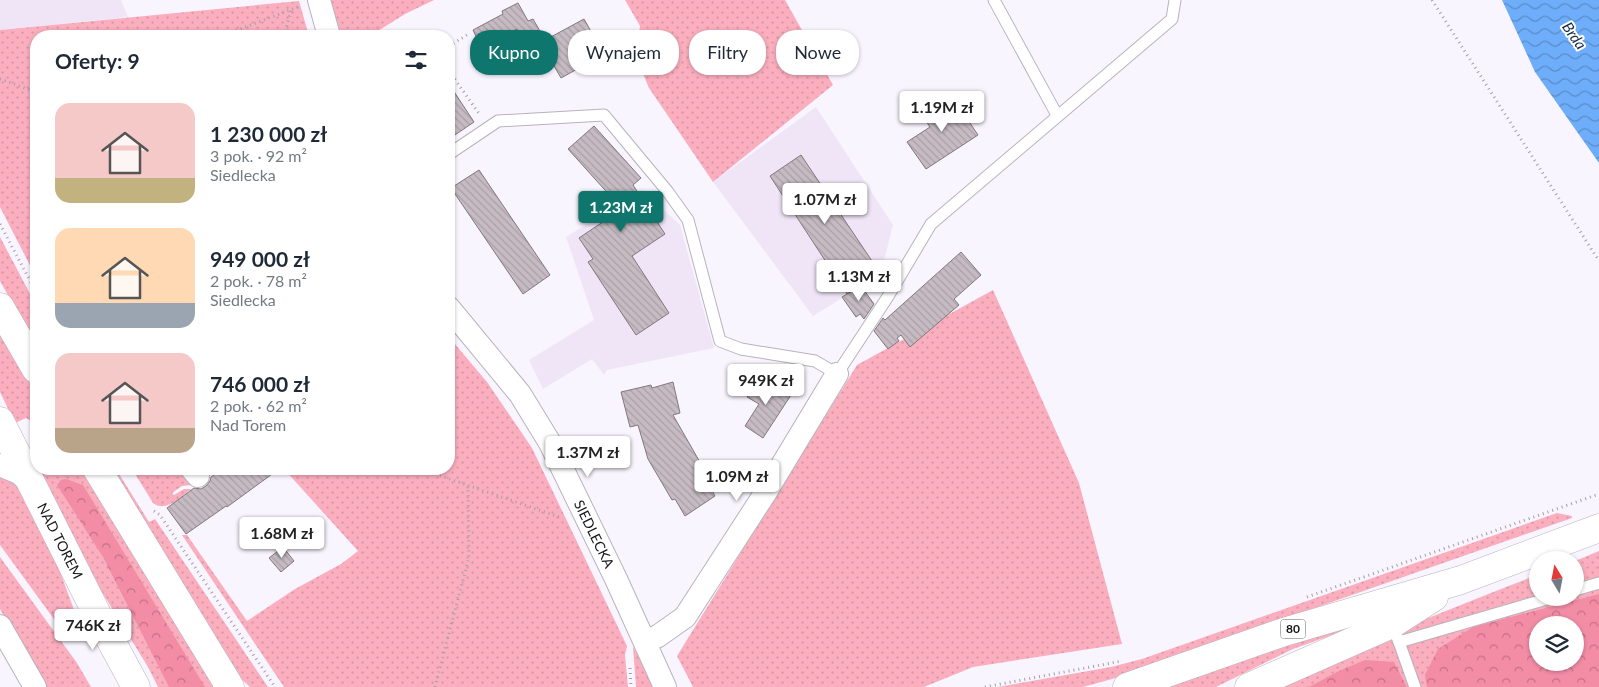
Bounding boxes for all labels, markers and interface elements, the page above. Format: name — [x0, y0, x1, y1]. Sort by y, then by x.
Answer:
water label: Brda — [1559, 18, 1591, 53]
chip: Kupno — [470, 30, 558, 75]
chip: Wynajem — [568, 30, 679, 75]
chip: Filtry — [689, 30, 766, 75]
chip: Nowe — [776, 30, 859, 75]
icon: filters — [402, 46, 430, 74]
text: Oferty: 9 — [55, 48, 140, 73]
pin: 1.19M zł — [890, 90, 994, 133]
text: 1.19M zł — [910, 97, 974, 116]
text: 1 230 000 zł — [210, 121, 327, 146]
icon: home — [95, 123, 155, 183]
text: 3 pok. · 92 m² — [210, 146, 307, 165]
text: Siedlecka — [210, 165, 276, 184]
pin: 1.07M zł — [773, 182, 877, 225]
text: 1.07M zł — [793, 189, 857, 208]
pin: 1.23M zł — [569, 190, 673, 233]
text: 1.23M zł — [589, 197, 653, 216]
text: 949 000 zł — [210, 246, 310, 271]
icon: home — [95, 248, 155, 308]
pin: 1.13M zł — [807, 260, 911, 302]
text: 1.13M zł — [827, 266, 891, 285]
text: 2 pok. · 78 m² — [210, 271, 307, 290]
text: Siedlecka — [210, 290, 276, 309]
pin: 949K zł — [720, 364, 812, 406]
text: 949K zł — [738, 370, 794, 389]
text: 746 000 zł — [210, 371, 310, 396]
icon: home — [95, 373, 155, 433]
text: 2 pok. · 62 m² — [210, 396, 307, 415]
text: Nad Torem — [210, 415, 286, 434]
pin: 1.37M zł — [536, 436, 640, 478]
text: 1.37M zł — [556, 442, 620, 461]
pin: 1.09M zł — [685, 460, 789, 502]
text: 1.09M zł — [705, 466, 769, 485]
street label: SIEDLECKA — [571, 497, 618, 571]
street label: NAD TOREM — [34, 500, 87, 582]
pin: 1.68M zł — [230, 516, 334, 559]
text: 1.68M zł — [250, 523, 314, 542]
north arrow — [1529, 551, 1584, 606]
map controls — [1529, 551, 1584, 671]
pin: 746K zł — [47, 608, 139, 651]
text: 746K zł — [65, 615, 121, 634]
button: layers — [1529, 616, 1584, 671]
road number: 80 — [1280, 620, 1306, 638]

